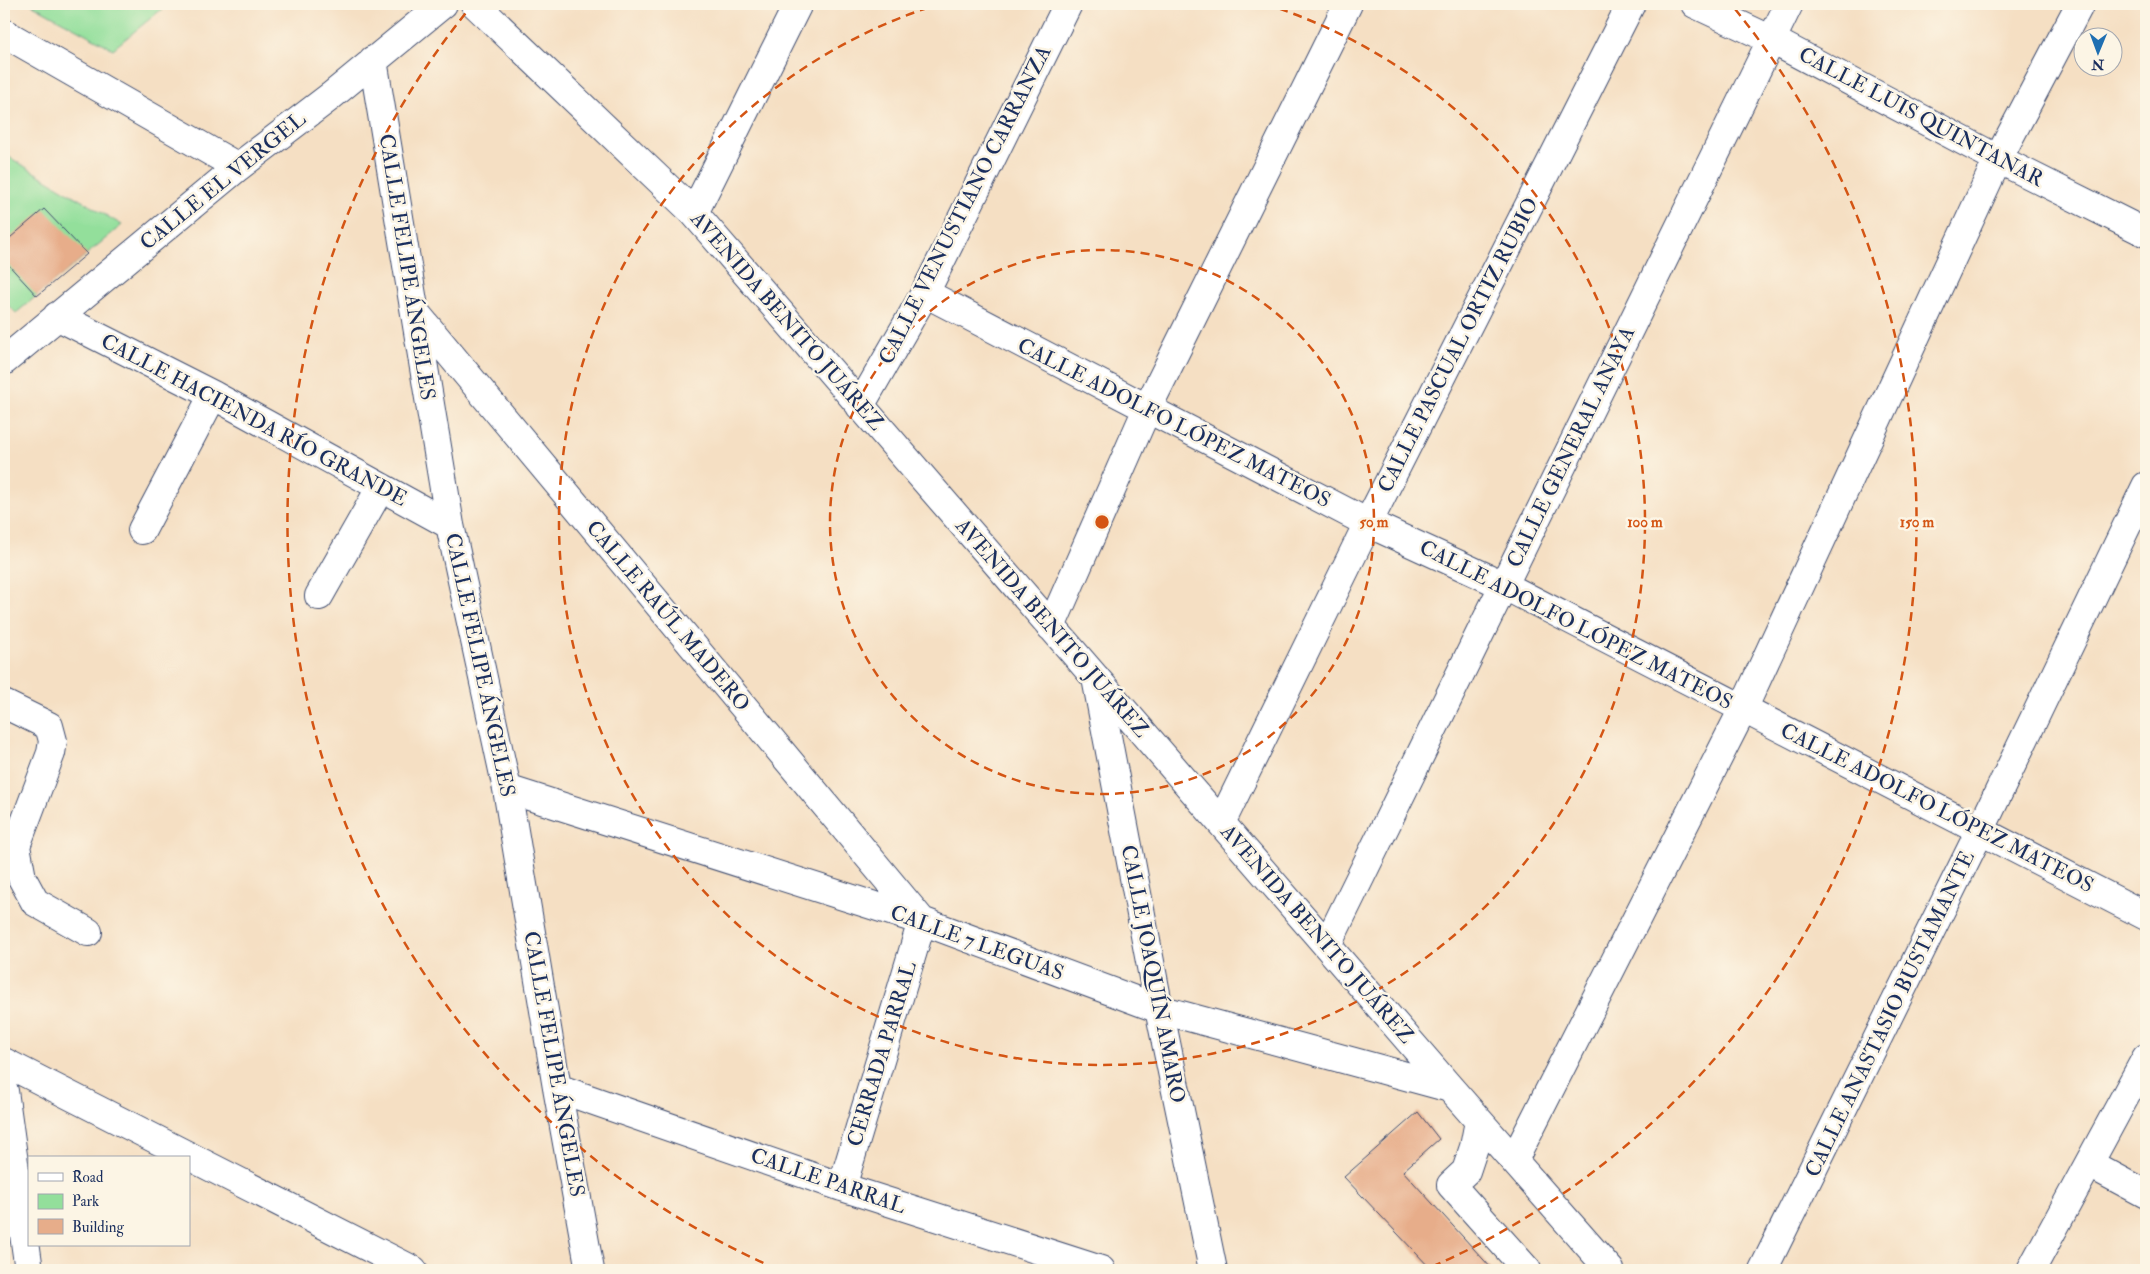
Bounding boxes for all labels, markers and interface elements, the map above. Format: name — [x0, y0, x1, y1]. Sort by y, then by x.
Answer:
north arrow — [2072, 28, 2122, 78]
street label: CALLE VENUSTIANO CARRANZA — [873, 41, 1057, 369]
street label: CALLE LUIS QUINTANAR — [1794, 41, 2049, 194]
text: N — [2091, 56, 2105, 73]
street label: CALLE EL VERGEL — [134, 106, 312, 256]
street label: CALLE FELIPE ÁNGELES — [373, 132, 441, 402]
street label: CALLE PASCUAL ORTIZ RUBIO — [1372, 193, 1544, 497]
street label: AVENIDA BENITO JUÁREZ — [684, 205, 890, 436]
street label: CALLE GENERAL ANAYA — [1501, 322, 1641, 572]
street label: CALLE HACIENDA RÍO GRANDE — [96, 328, 412, 512]
street label: CALLE ADOLFO LÓPEZ MATEOS — [1013, 332, 1335, 514]
street label: AVENIDA BENITO JUÁREZ — [949, 512, 1155, 743]
centre of rings — [1093, 513, 1111, 531]
text: 50 m — [1360, 513, 1389, 532]
text: 100 m — [1627, 513, 1663, 532]
text: 150 m — [1900, 513, 1934, 532]
street label: CALLE RAÚL MADERO — [580, 515, 756, 717]
street label: CALLE FELIPE ÁNGELES — [439, 531, 521, 799]
street label: CALLE ADOLFO LÓPEZ MATEOS — [1415, 534, 1737, 716]
street label: CALLE ADOLFO LÓPEZ MATEOS — [1776, 717, 2098, 899]
street label: AVENIDA BENITO JUÁREZ — [1214, 818, 1420, 1049]
street label: CALLE JOAQUÍN AMARO — [1115, 843, 1191, 1105]
street label: CALLE ANASTASIO BUSTAMANTE — [1799, 846, 1981, 1182]
street label: CALLE 7 LEGUAS — [887, 899, 1067, 987]
street label: CALLE FELIPE ÁNGELES — [517, 929, 591, 1199]
street label: CERRADA PARRAL — [841, 958, 923, 1150]
street label: CALLE PARRAL — [747, 1142, 909, 1220]
legend — [28, 1156, 190, 1246]
text: Road — [72, 1168, 104, 1187]
text: Park — [72, 1192, 99, 1211]
text: Building — [72, 1218, 124, 1237]

